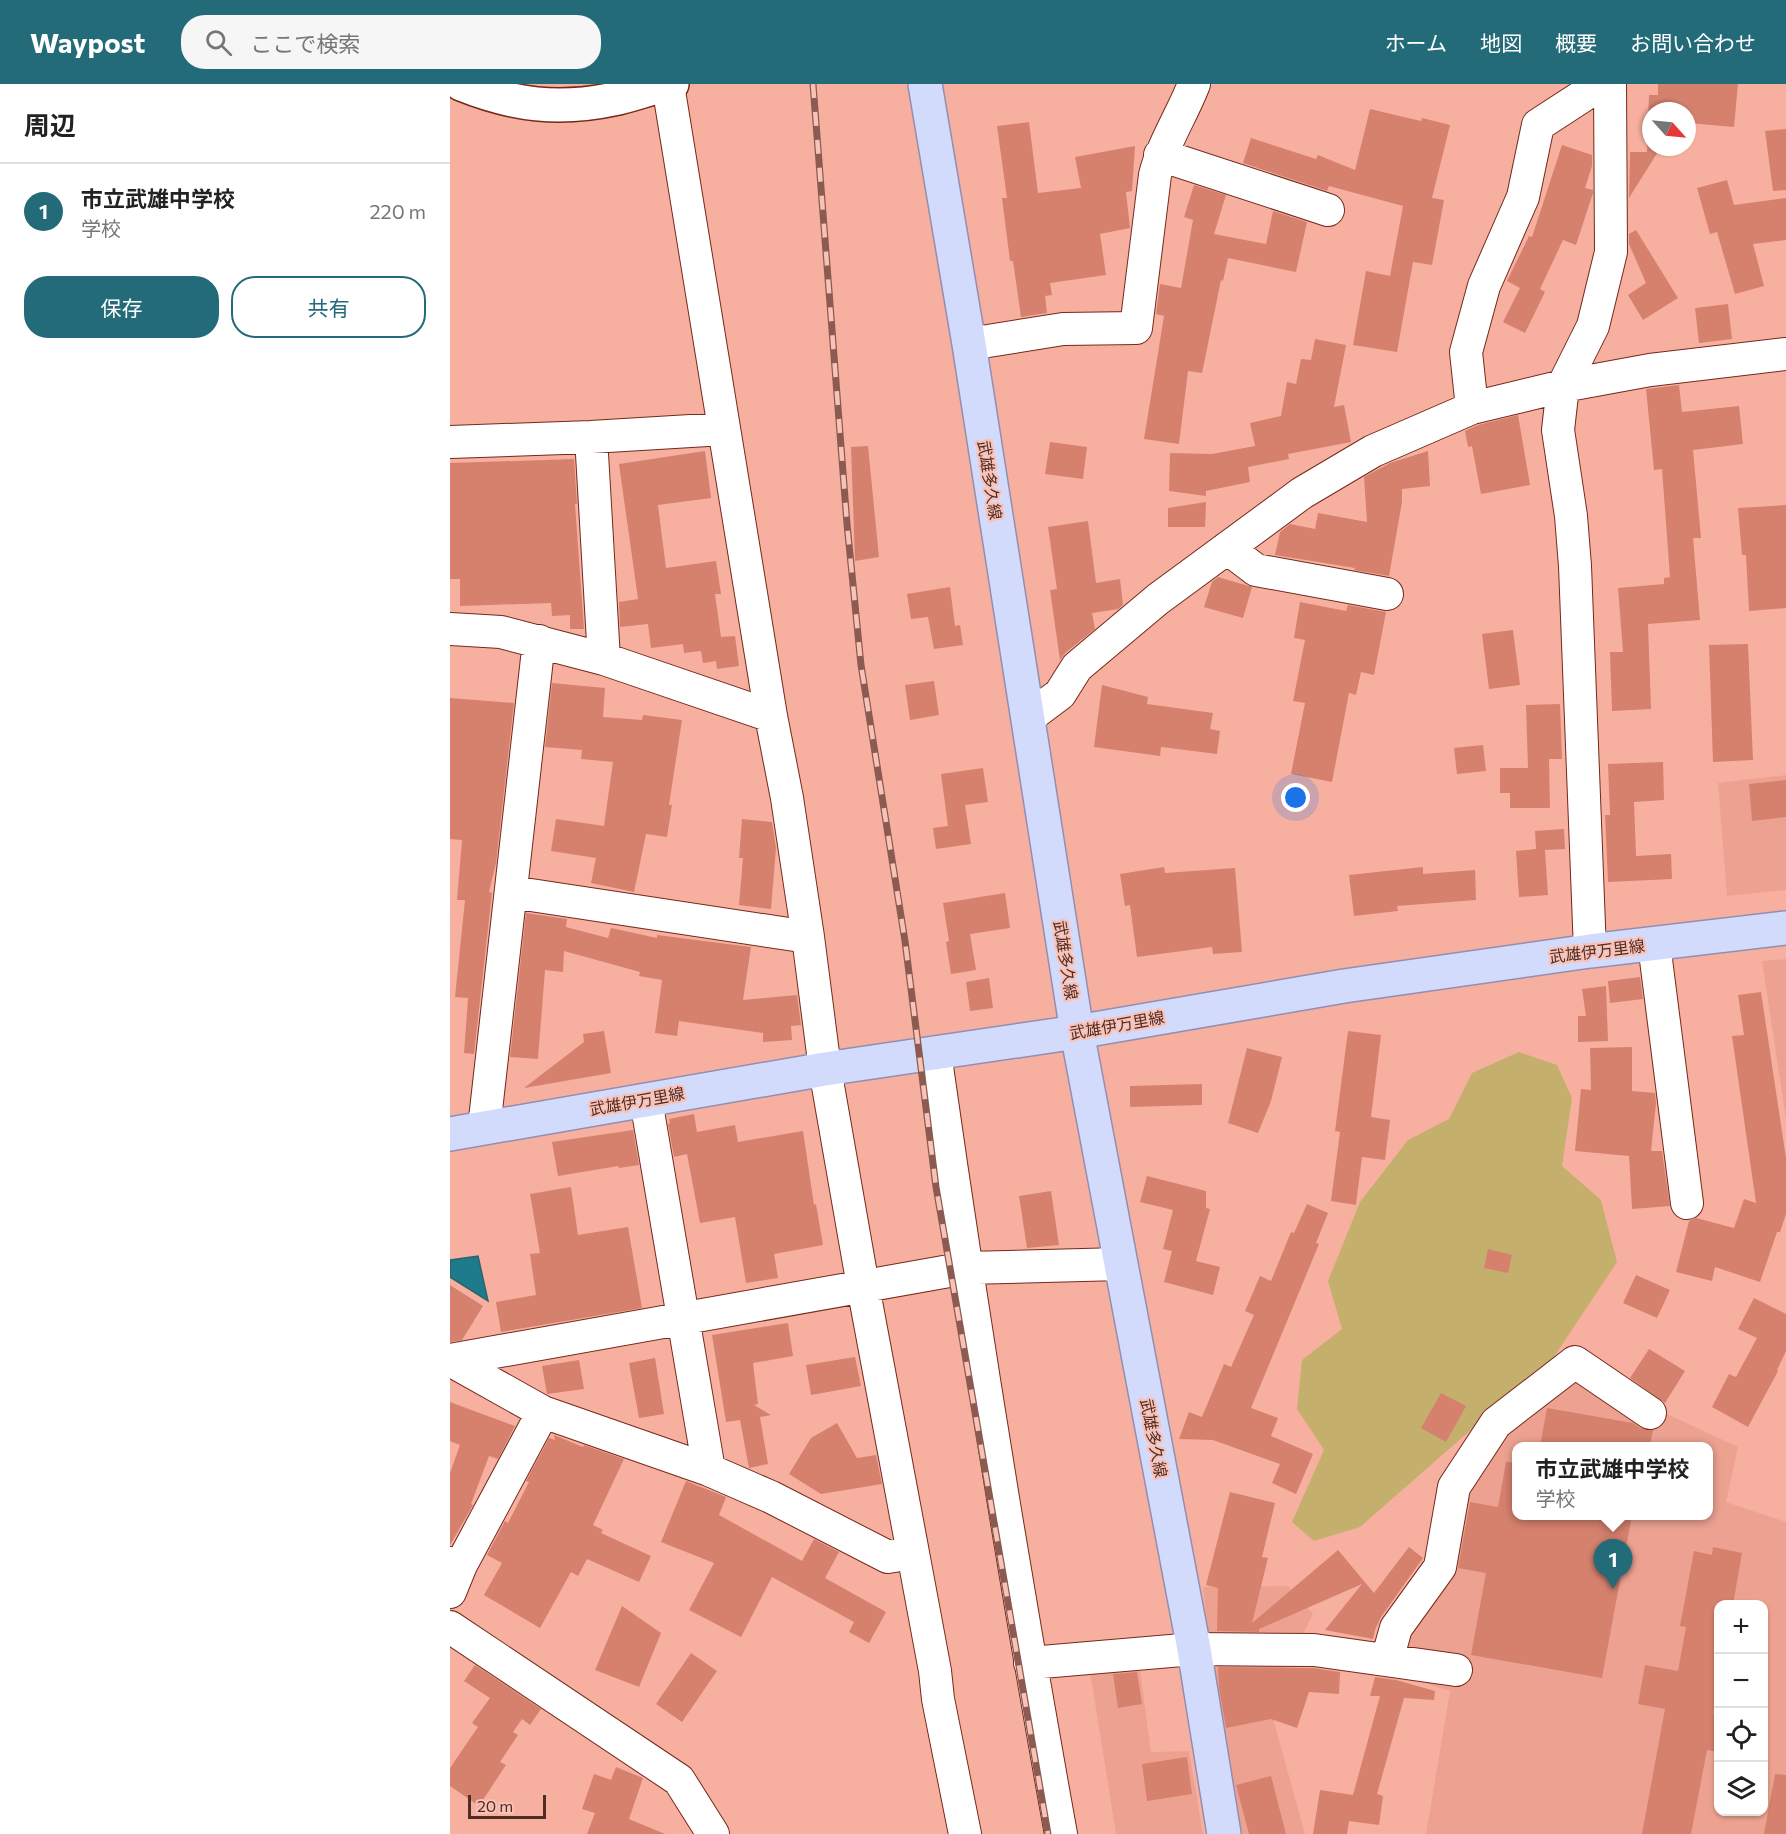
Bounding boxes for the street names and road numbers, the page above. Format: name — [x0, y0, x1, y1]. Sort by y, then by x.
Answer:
street label: 武雄多久線 — [975, 439, 1006, 521]
street label: 武雄多久線 — [1051, 919, 1082, 1001]
street label: 武雄伊万里線 — [1548, 935, 1646, 966]
street label: 武雄伊万里線 — [1068, 1007, 1166, 1042]
street label: 武雄伊万里線 — [588, 1083, 686, 1118]
street label: 武雄多久線 — [1138, 1397, 1171, 1479]

